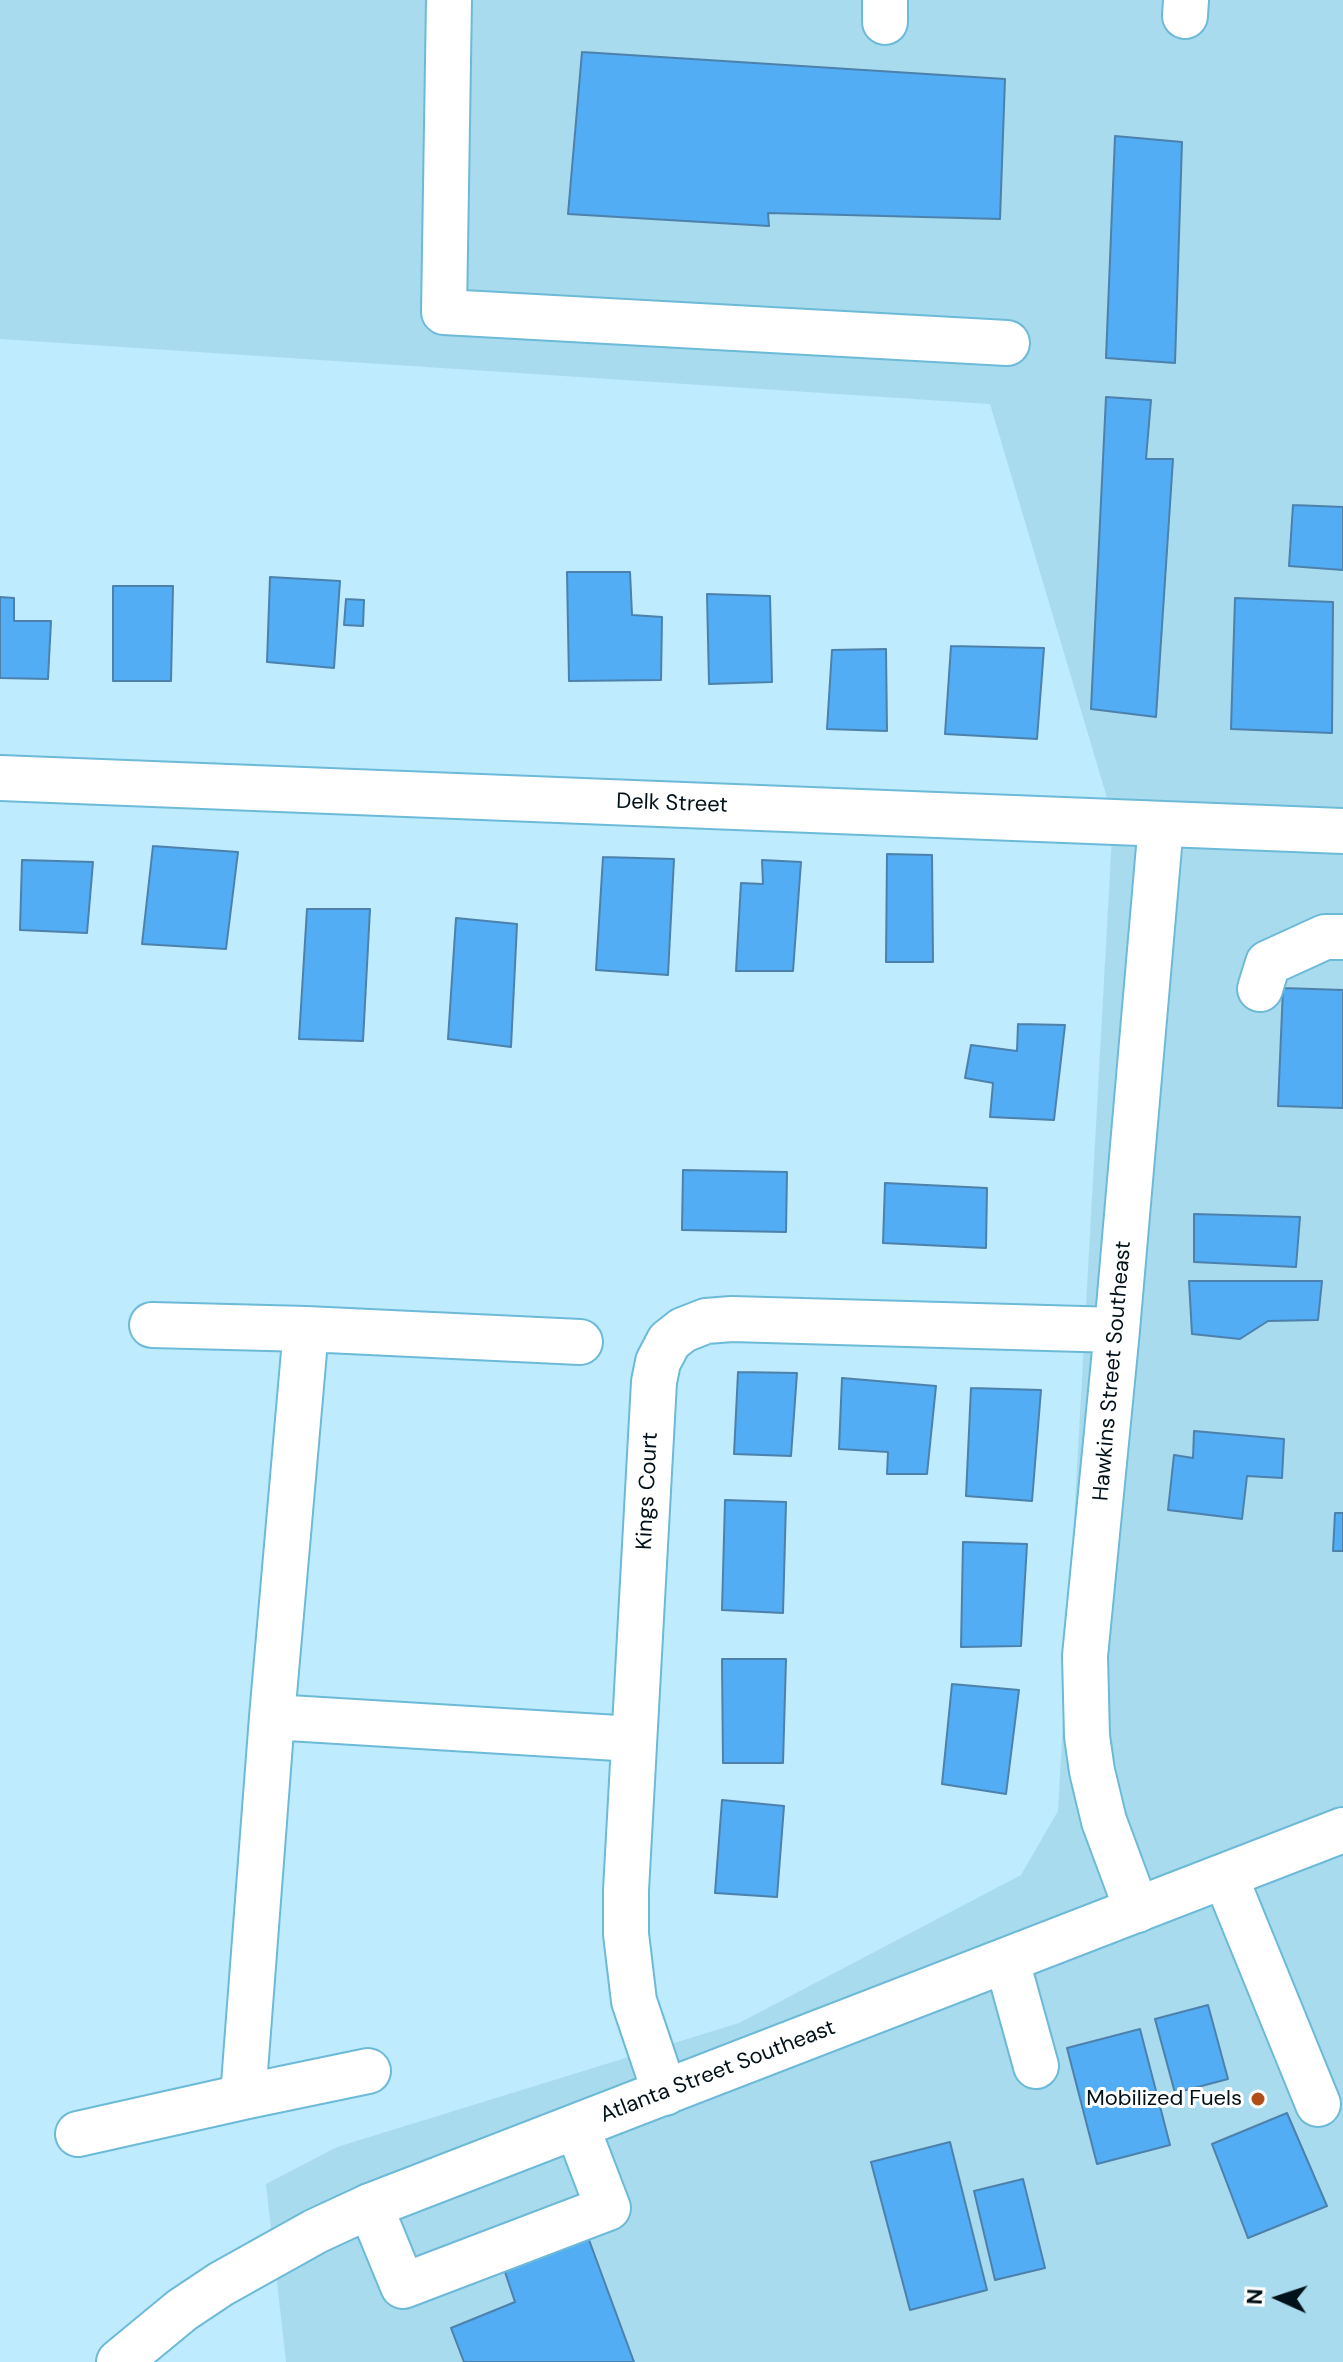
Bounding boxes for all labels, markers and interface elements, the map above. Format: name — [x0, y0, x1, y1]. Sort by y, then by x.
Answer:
street label: Delk Street — [616, 789, 728, 819]
street label: Hawkins Street Southeast — [1088, 1240, 1138, 1502]
street label: Kings Court — [632, 1431, 664, 1551]
street label: Atlanta Street Southeast — [597, 2015, 839, 2129]
place label: Mobilized Fuels — [1086, 2086, 1242, 2112]
marker: Mobilized Fuels — [1249, 2090, 1267, 2108]
north arrow — [1239, 2258, 1319, 2338]
text: N — [1240, 2288, 1269, 2305]

